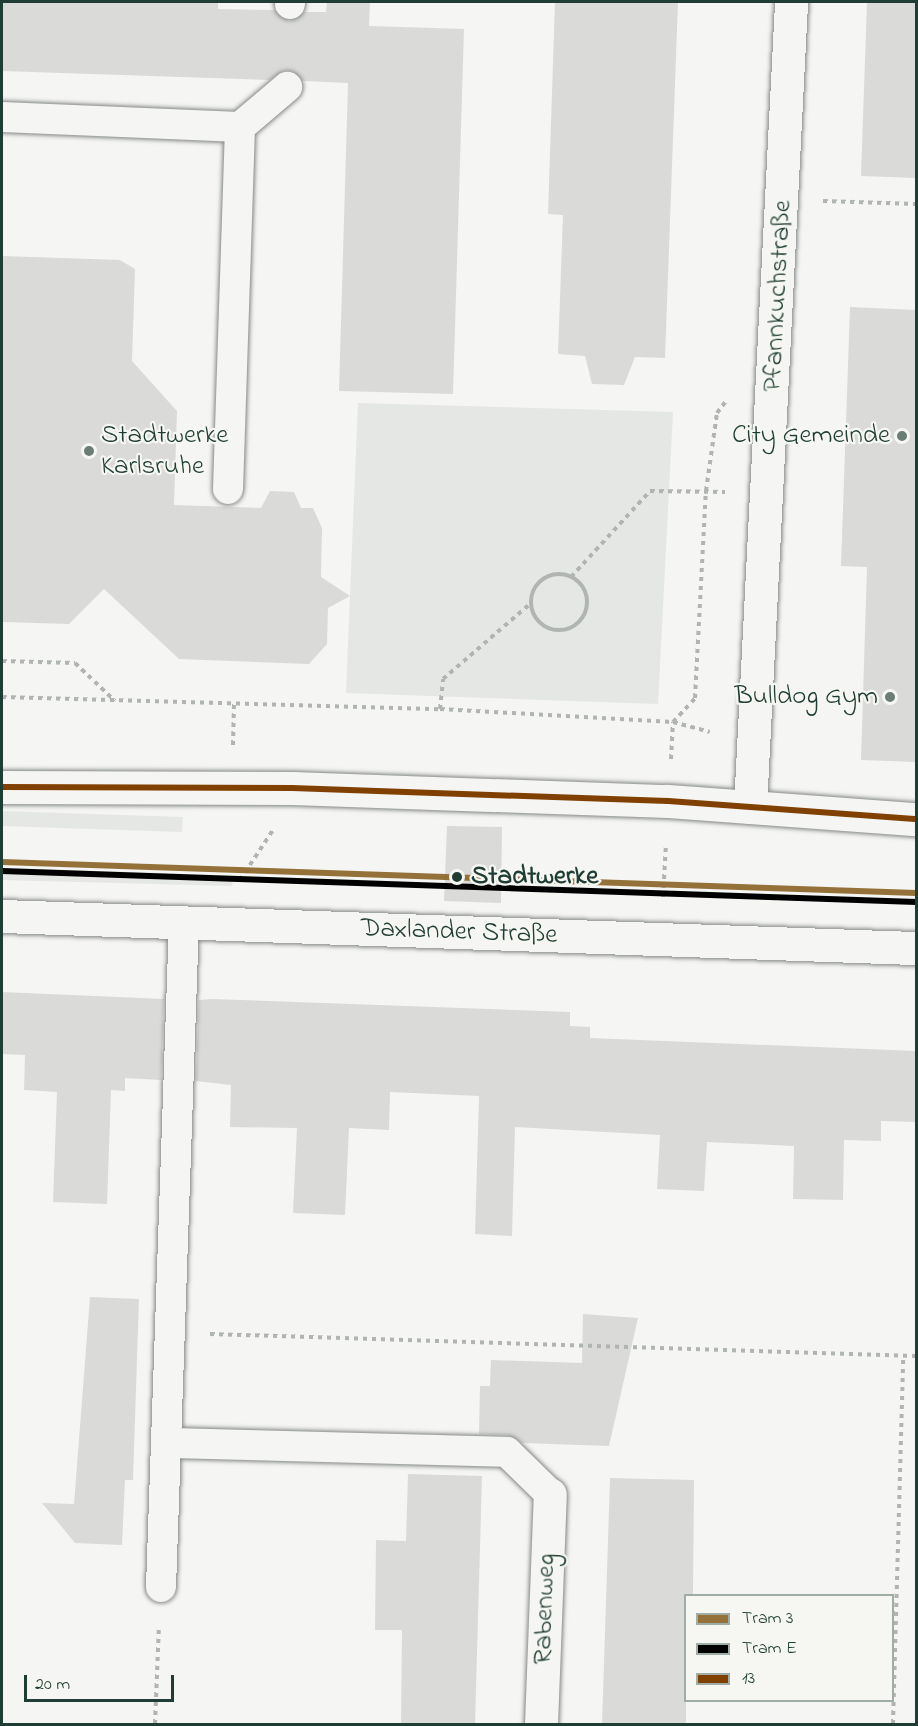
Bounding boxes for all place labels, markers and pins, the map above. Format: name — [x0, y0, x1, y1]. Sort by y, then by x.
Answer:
place label: Stadtwerke Karlsruhe — [101, 419, 228, 482]
place label: City Gemeinde — [732, 420, 890, 452]
marker: City Gemeinde — [895, 429, 909, 443]
marker: Stadtwerke Karlsruhe — [82, 444, 96, 458]
place label: Bulldog Gym — [734, 681, 878, 713]
marker: Bulldog Gym — [883, 690, 897, 704]
place label: Stadtwerke — [471, 861, 598, 893]
marker: Stadtwerke — [448, 868, 466, 886]

